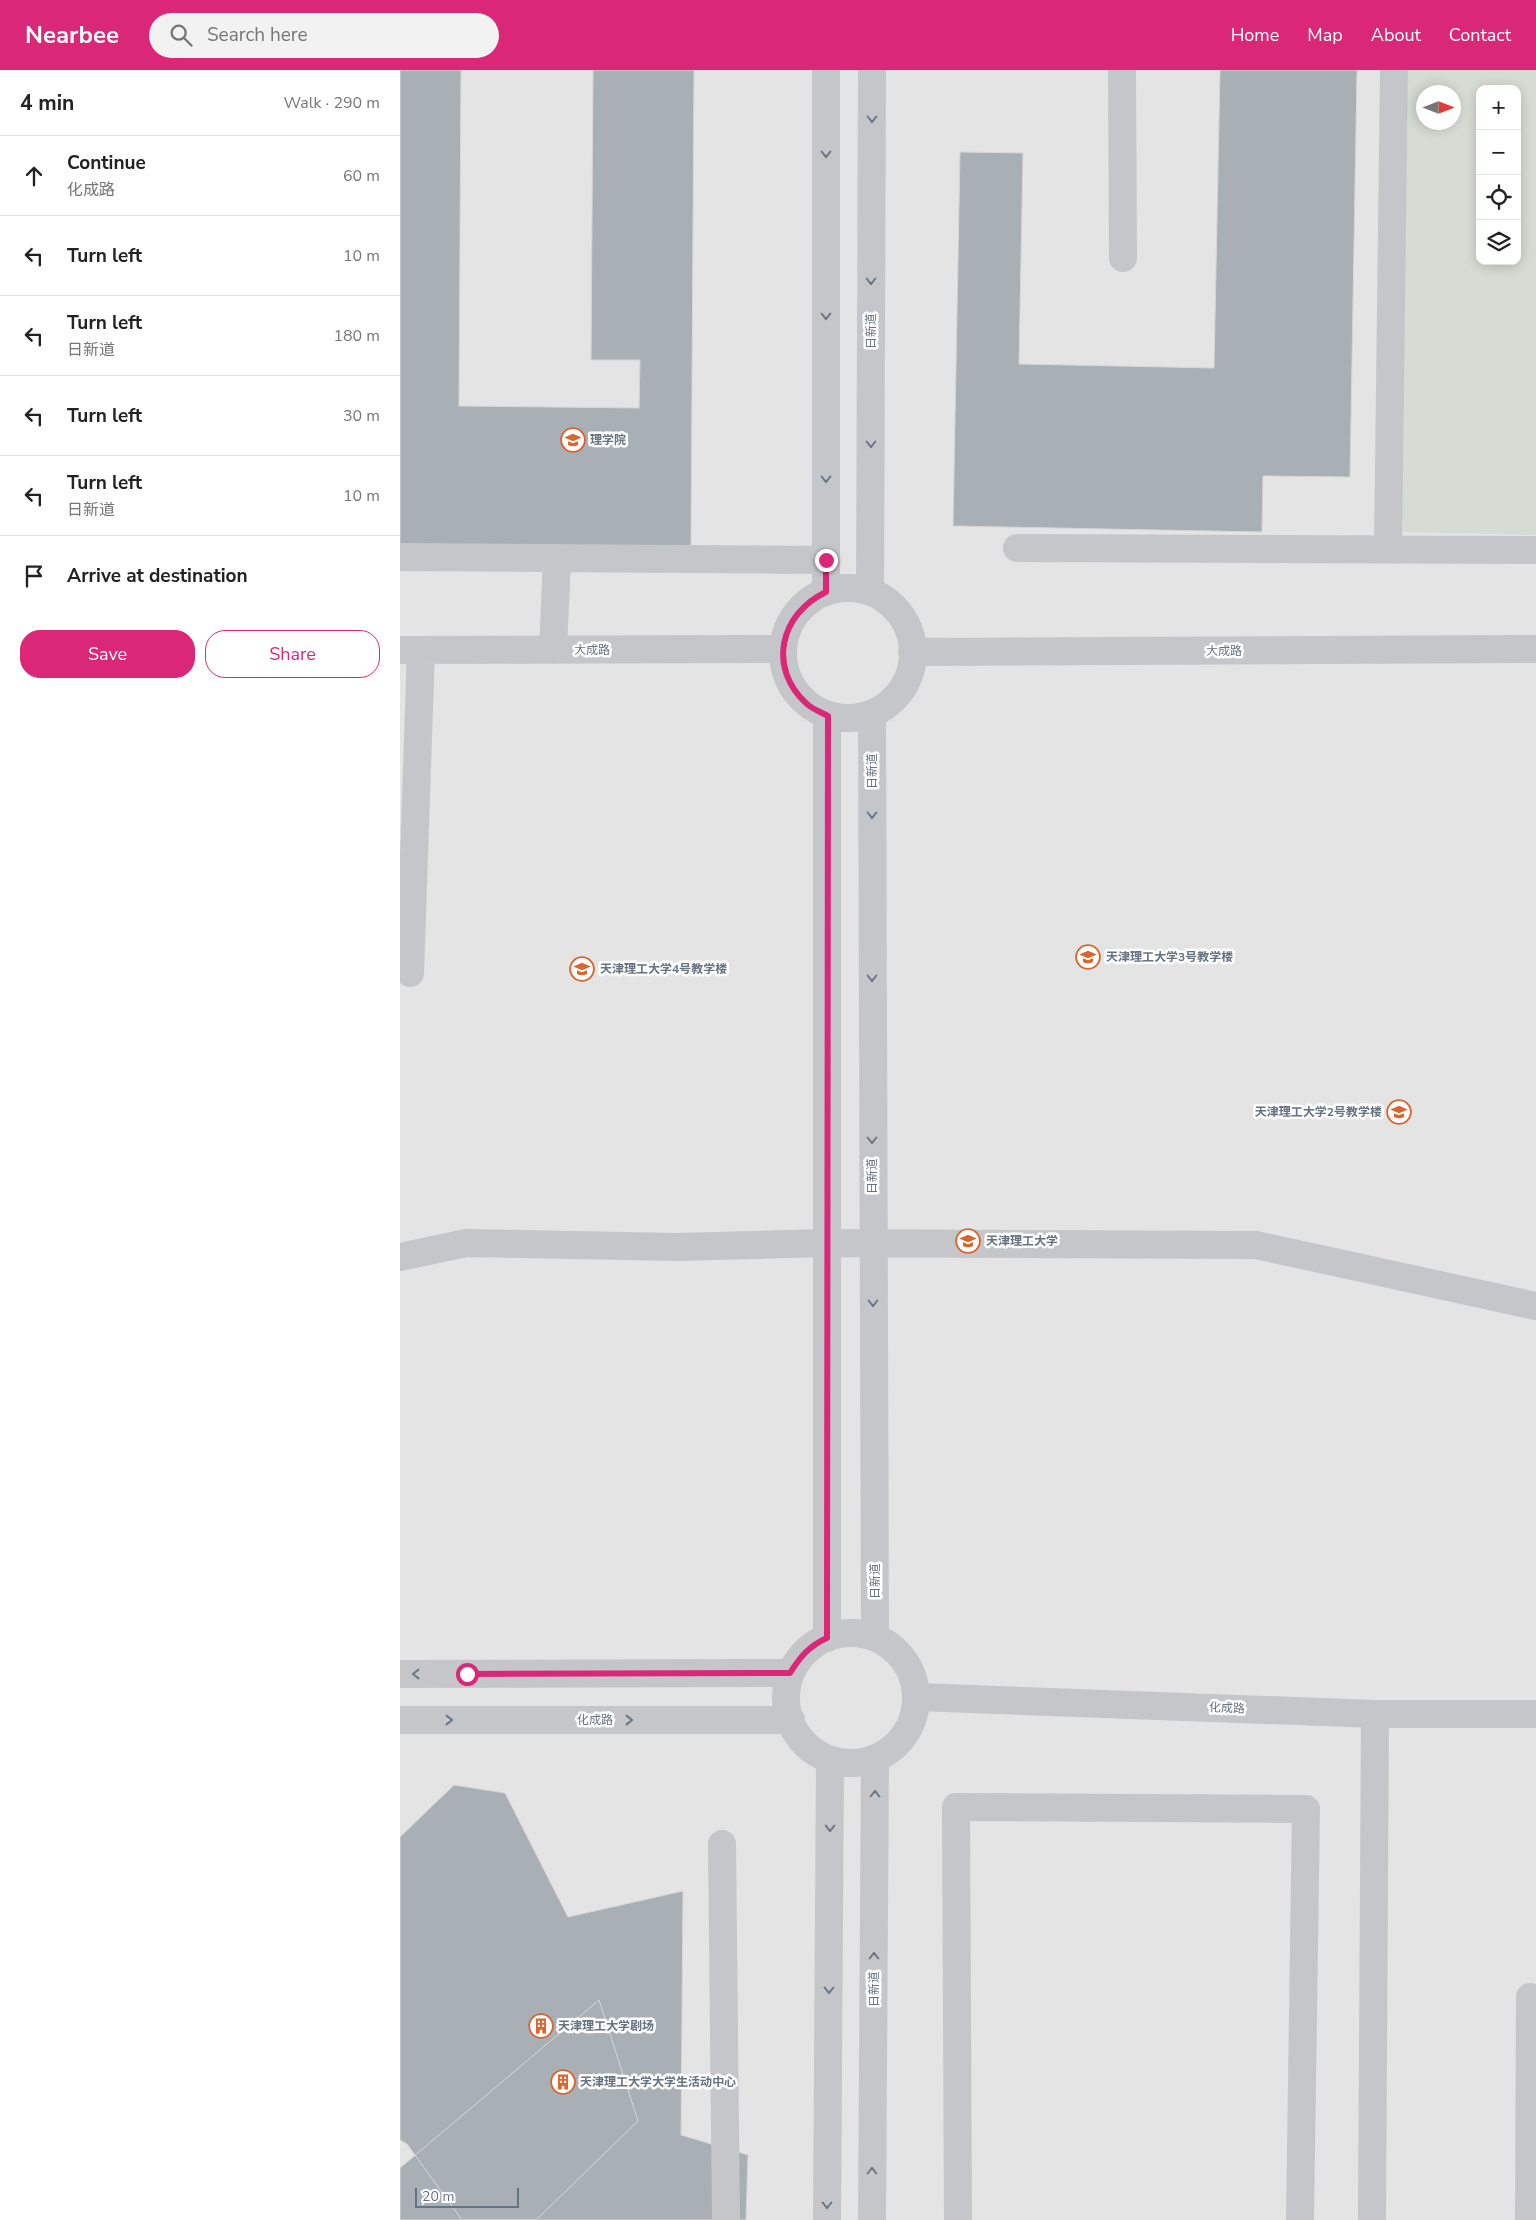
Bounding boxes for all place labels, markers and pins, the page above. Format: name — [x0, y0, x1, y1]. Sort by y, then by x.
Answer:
school or university icon: 理学院 — [560, 427, 586, 453]
place label: 理学院 — [590, 432, 626, 448]
school or university icon: 天津理工大学3号教学楼 — [1075, 944, 1101, 970]
place label: 天津理工大学3号教学楼 — [1106, 949, 1233, 965]
school or university icon: 天津理工大学4号教学楼 — [569, 956, 595, 982]
place label: 天津理工大学4号教学楼 — [600, 961, 727, 977]
school or university icon: 天津理工大学2号教学楼 — [1386, 1099, 1412, 1125]
place label: 天津理工大学2号教学楼 — [1255, 1104, 1382, 1120]
school or university icon: 天津理工大学 — [955, 1228, 981, 1254]
place label: 天津理工大学 — [986, 1233, 1058, 1249]
building icon: 天津理工大学剧场 — [528, 2013, 554, 2039]
place label: 天津理工大学剧场 — [558, 2018, 654, 2034]
building icon: 天津理工大学大学生活动中心 — [550, 2069, 576, 2095]
place label: 天津理工大学大学生活动中心 — [580, 2074, 736, 2090]

